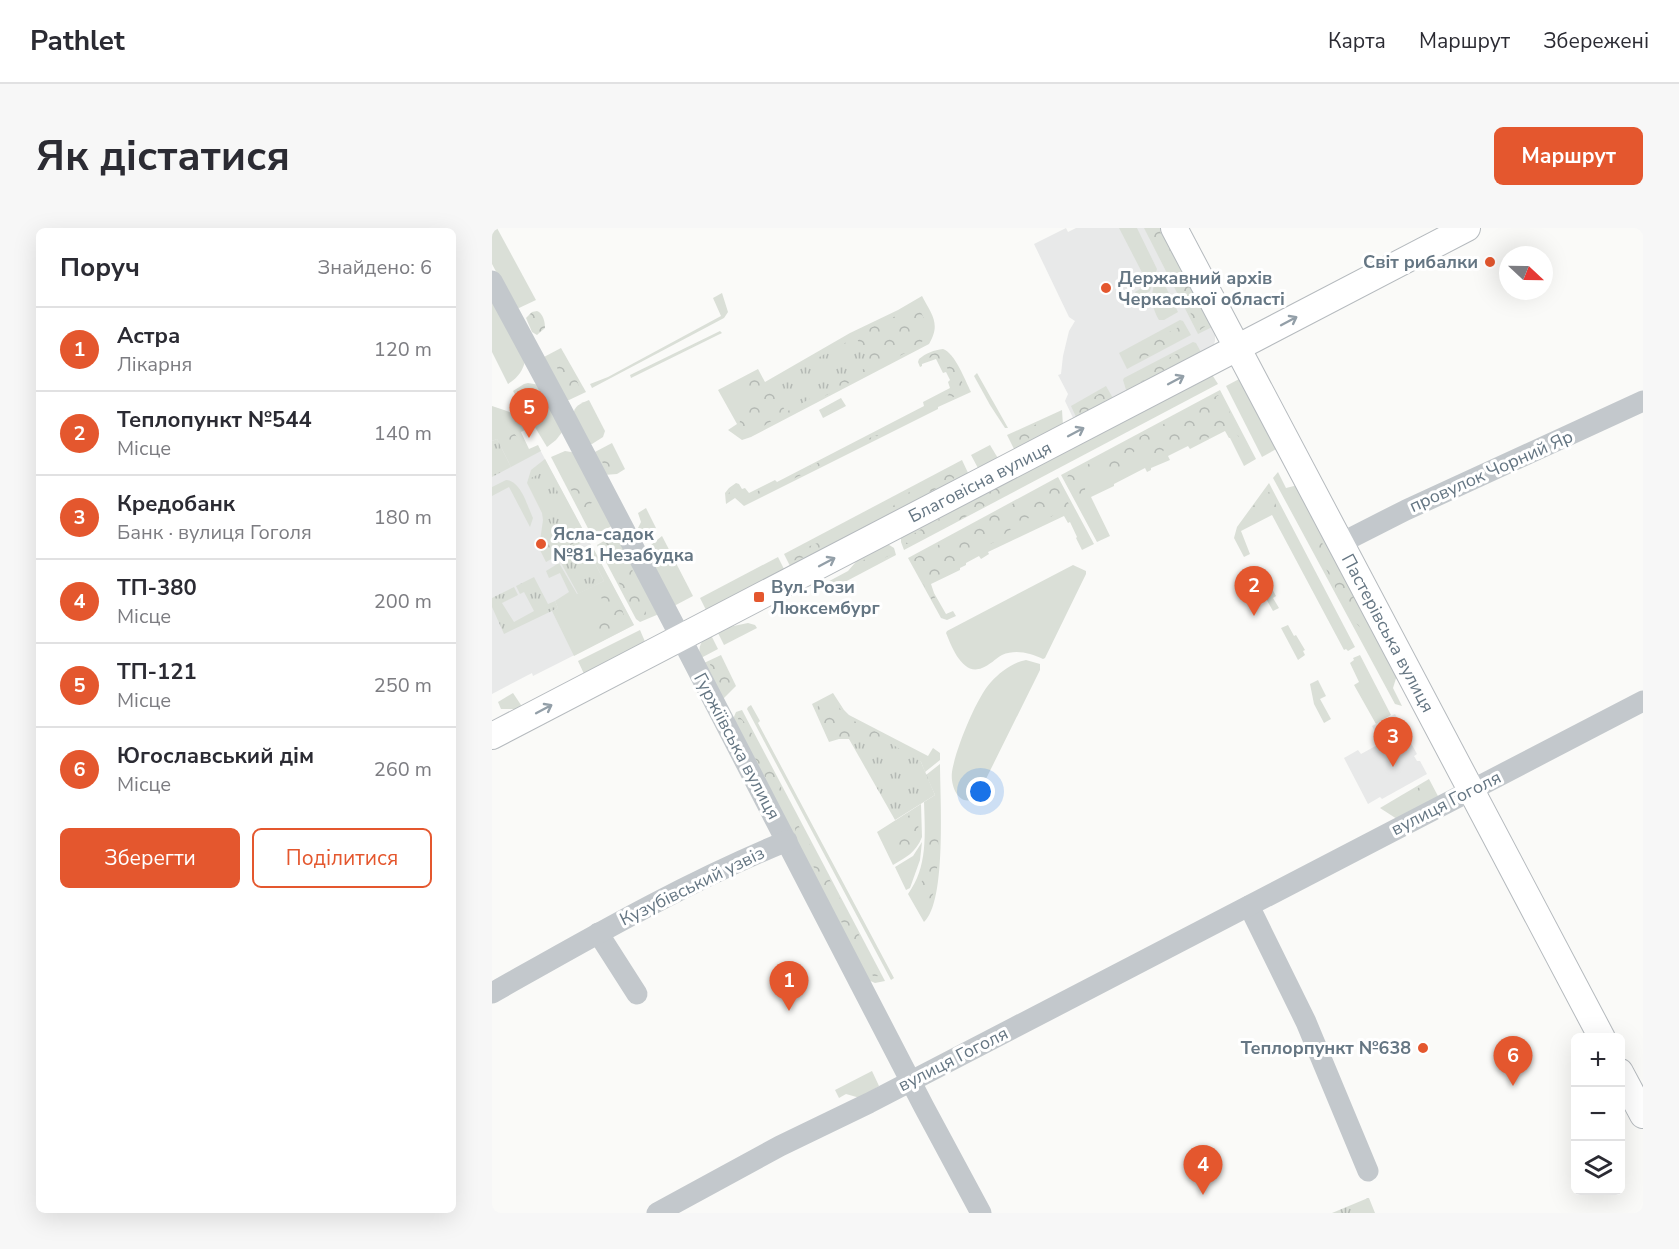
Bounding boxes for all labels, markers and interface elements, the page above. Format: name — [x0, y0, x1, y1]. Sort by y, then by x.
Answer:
text: Pathlet — [30, 22, 125, 60]
text: Карта — [1328, 27, 1386, 55]
text: Маршрут — [1419, 27, 1510, 55]
text: Збережені — [1543, 27, 1649, 55]
button: Маршрут — [1494, 127, 1643, 185]
text: Як дістатися — [36, 128, 290, 185]
north arrow — [1499, 246, 1553, 300]
text: Поруч — [60, 250, 140, 285]
place label: Світ рибалки — [1363, 250, 1478, 274]
text: Знайдено: 6 — [318, 254, 432, 281]
marker: Світ рибалки — [1483, 255, 1497, 269]
place label: Державний архів Черкаської області — [1118, 266, 1285, 311]
marker: Державний архів Черкаської області — [1099, 281, 1113, 295]
one-way arrow — [1280, 315, 1298, 326]
text: Астра — [117, 321, 180, 351]
text: 1 — [74, 336, 86, 363]
text: 120 m — [374, 336, 432, 363]
text: Лікарня — [117, 351, 192, 378]
one-way arrow — [1167, 374, 1185, 385]
pin: 5 — [510, 388, 549, 438]
text: Теплопункт №544 — [117, 405, 312, 435]
text: 2 — [74, 420, 86, 447]
text: 140 m — [374, 420, 432, 447]
street label: провулок Чорний Яр — [1405, 424, 1577, 518]
one-way arrow — [1067, 426, 1085, 437]
text: Місце — [117, 435, 171, 462]
street label: Благовісна вулиця — [904, 436, 1056, 528]
text: Кредобанк — [117, 489, 235, 519]
text: 3 — [74, 504, 86, 531]
text: 180 m — [374, 504, 432, 531]
text: Банк · вулиця Гоголя — [117, 519, 312, 546]
place label: Ясла-садок №81 Незабудка — [553, 522, 694, 567]
marker: Ясла-садок №81 Незабудка — [534, 537, 548, 551]
street label: Пастерівська вулиця — [1336, 549, 1440, 717]
one-way arrow — [817, 556, 835, 567]
pin: 2 — [1234, 566, 1274, 616]
text: ТП-380 — [117, 573, 197, 603]
place label: Вул. Рози Люксембург — [771, 575, 880, 620]
text: 4 — [74, 588, 86, 615]
text: 200 m — [374, 588, 432, 615]
marker: Вул. Рози Люксембург — [752, 590, 766, 604]
text: Місце — [117, 603, 171, 630]
text: ТП-121 — [117, 657, 197, 687]
street label: Гуржіївська вулиця — [688, 668, 786, 824]
text: 5 — [74, 672, 86, 699]
text: 250 m — [374, 672, 432, 699]
text: Місце — [117, 687, 171, 714]
one-way arrow — [535, 703, 553, 715]
pin: 3 — [1374, 718, 1412, 767]
text: Югославський дім — [117, 741, 314, 771]
text: 6 — [74, 756, 86, 783]
text: 260 m — [374, 756, 432, 783]
street label: вулиця Гоголя — [1387, 765, 1505, 841]
text: Місце — [117, 771, 171, 798]
your location — [966, 777, 995, 806]
button: Зберегти — [60, 828, 240, 888]
button: Поділитися — [252, 828, 432, 888]
street label: Кузубівський узвіз — [616, 841, 768, 931]
pin: 1 — [770, 962, 808, 1011]
street label: вулиця Гоголя — [894, 1021, 1012, 1097]
map controls — [1571, 1033, 1625, 1195]
button: + — [1571, 1033, 1625, 1087]
place label: Теплорпункт №638 — [1241, 1036, 1411, 1060]
pin: 6 — [1494, 1036, 1532, 1086]
marker: Теплорпункт №638 — [1416, 1041, 1430, 1055]
button: − — [1571, 1087, 1625, 1141]
button: layers — [1571, 1141, 1625, 1195]
pin: 4 — [1184, 1146, 1222, 1195]

